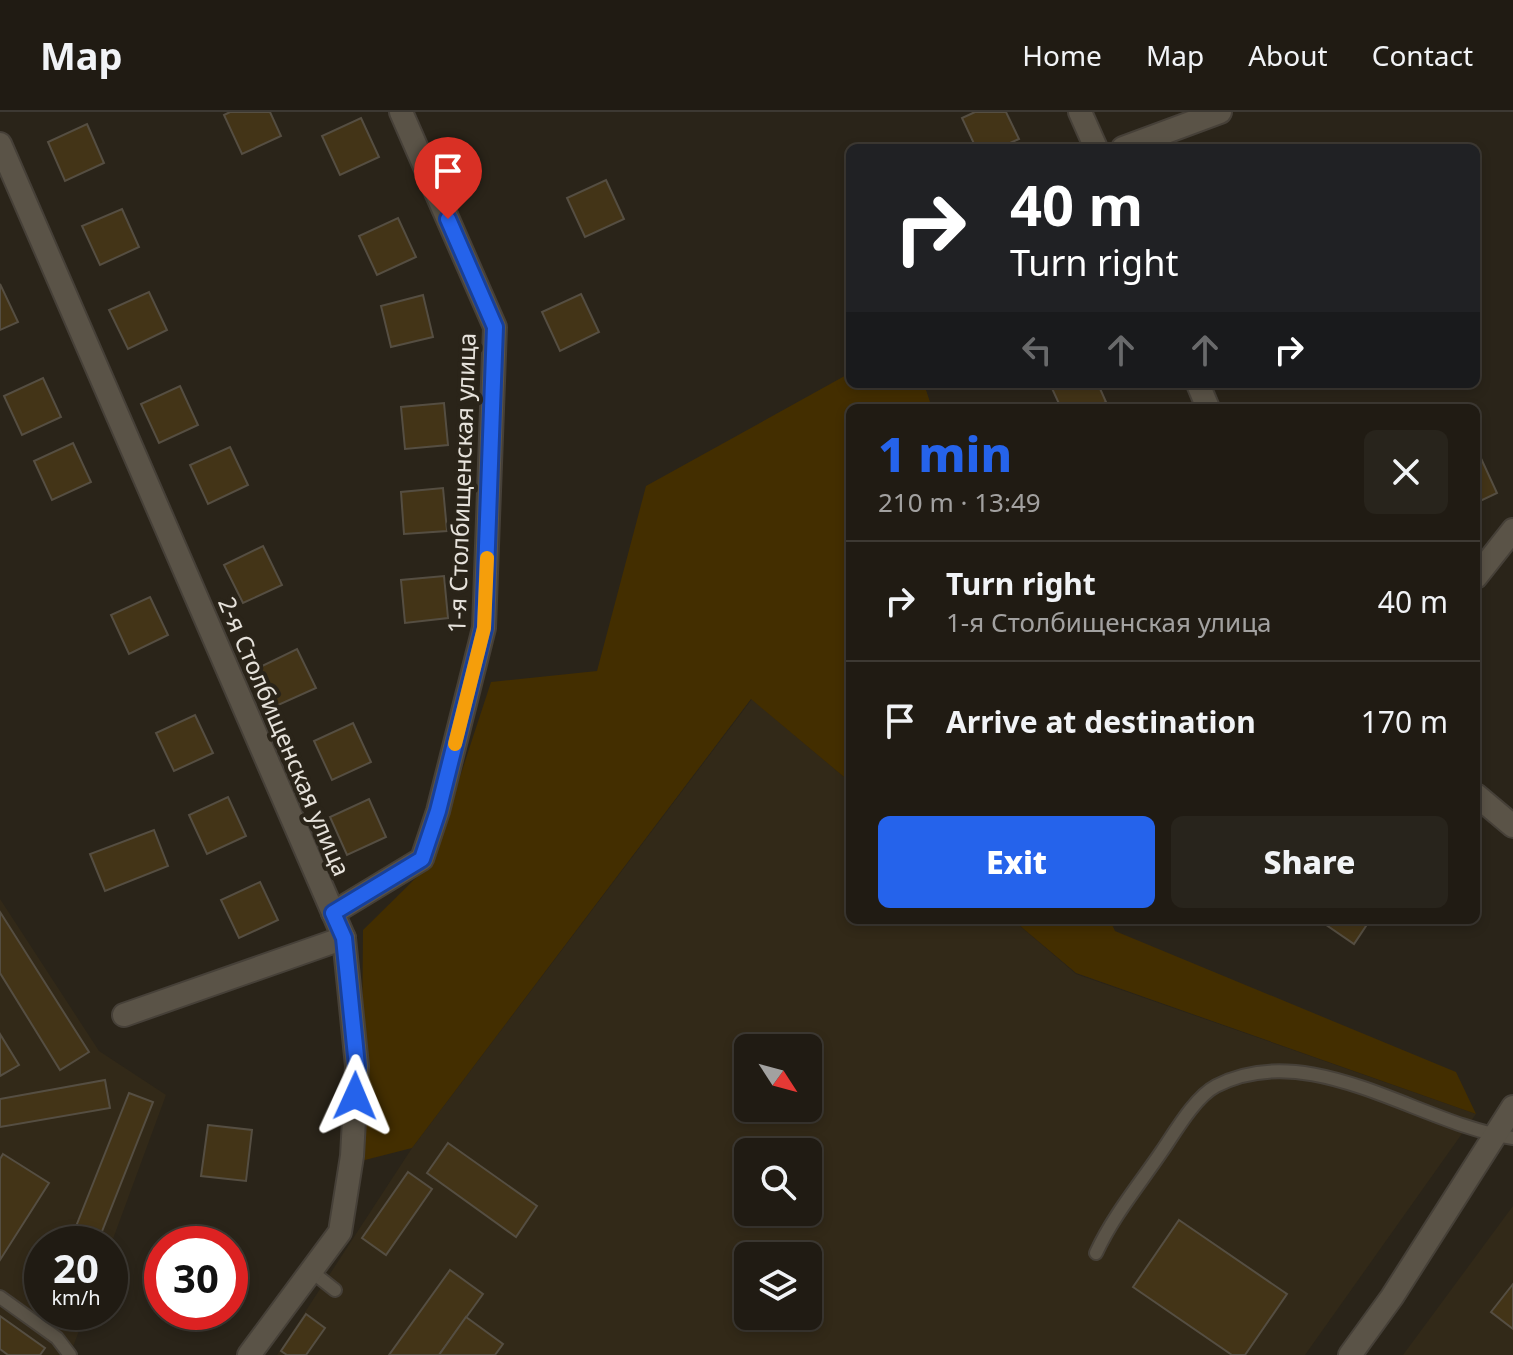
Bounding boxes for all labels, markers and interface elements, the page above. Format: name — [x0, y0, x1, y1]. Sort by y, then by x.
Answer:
text: Map — [40, 29, 123, 81]
text: Home — [1022, 36, 1102, 74]
text: Map — [1146, 36, 1204, 74]
text: About — [1248, 36, 1328, 74]
text: Contact — [1372, 36, 1473, 74]
pin — [414, 137, 482, 219]
icon: arrive — [426, 149, 470, 193]
text: 40 m — [1010, 166, 1143, 242]
icon: right — [878, 176, 982, 280]
text: Turn right — [1010, 238, 1178, 287]
icon: left — [1015, 328, 1059, 372]
icon: ahead — [1099, 328, 1143, 372]
icon: ahead — [1183, 328, 1227, 372]
icon: right — [1267, 328, 1311, 372]
street label: 1-я Столбищенская улица — [439, 332, 483, 634]
text: 1 min — [878, 421, 1012, 486]
button: close — [1364, 430, 1448, 514]
text: 210 m · 13:49 — [878, 484, 1041, 520]
text: Turn right — [946, 563, 1096, 604]
icon: right — [878, 579, 922, 623]
text: 40 m — [1378, 581, 1448, 622]
street label: 2-я Столбищенская улица — [211, 591, 359, 881]
text: 1-я Столбищенская улица — [946, 604, 1272, 640]
icon: arrive — [878, 699, 922, 743]
text: Arrive at destination — [946, 701, 1256, 742]
text: 170 m — [1361, 701, 1448, 742]
button: Exit — [878, 816, 1155, 908]
button: Share — [1171, 816, 1448, 908]
north arrow — [734, 1034, 822, 1122]
map controls — [734, 1034, 822, 1330]
position arrow — [313, 1054, 397, 1138]
button: search — [734, 1138, 822, 1226]
speed limit sign: 30 — [144, 1226, 248, 1330]
text: 20 — [53, 1240, 99, 1295]
button: layers — [734, 1242, 822, 1330]
text: km/h — [51, 1284, 101, 1311]

